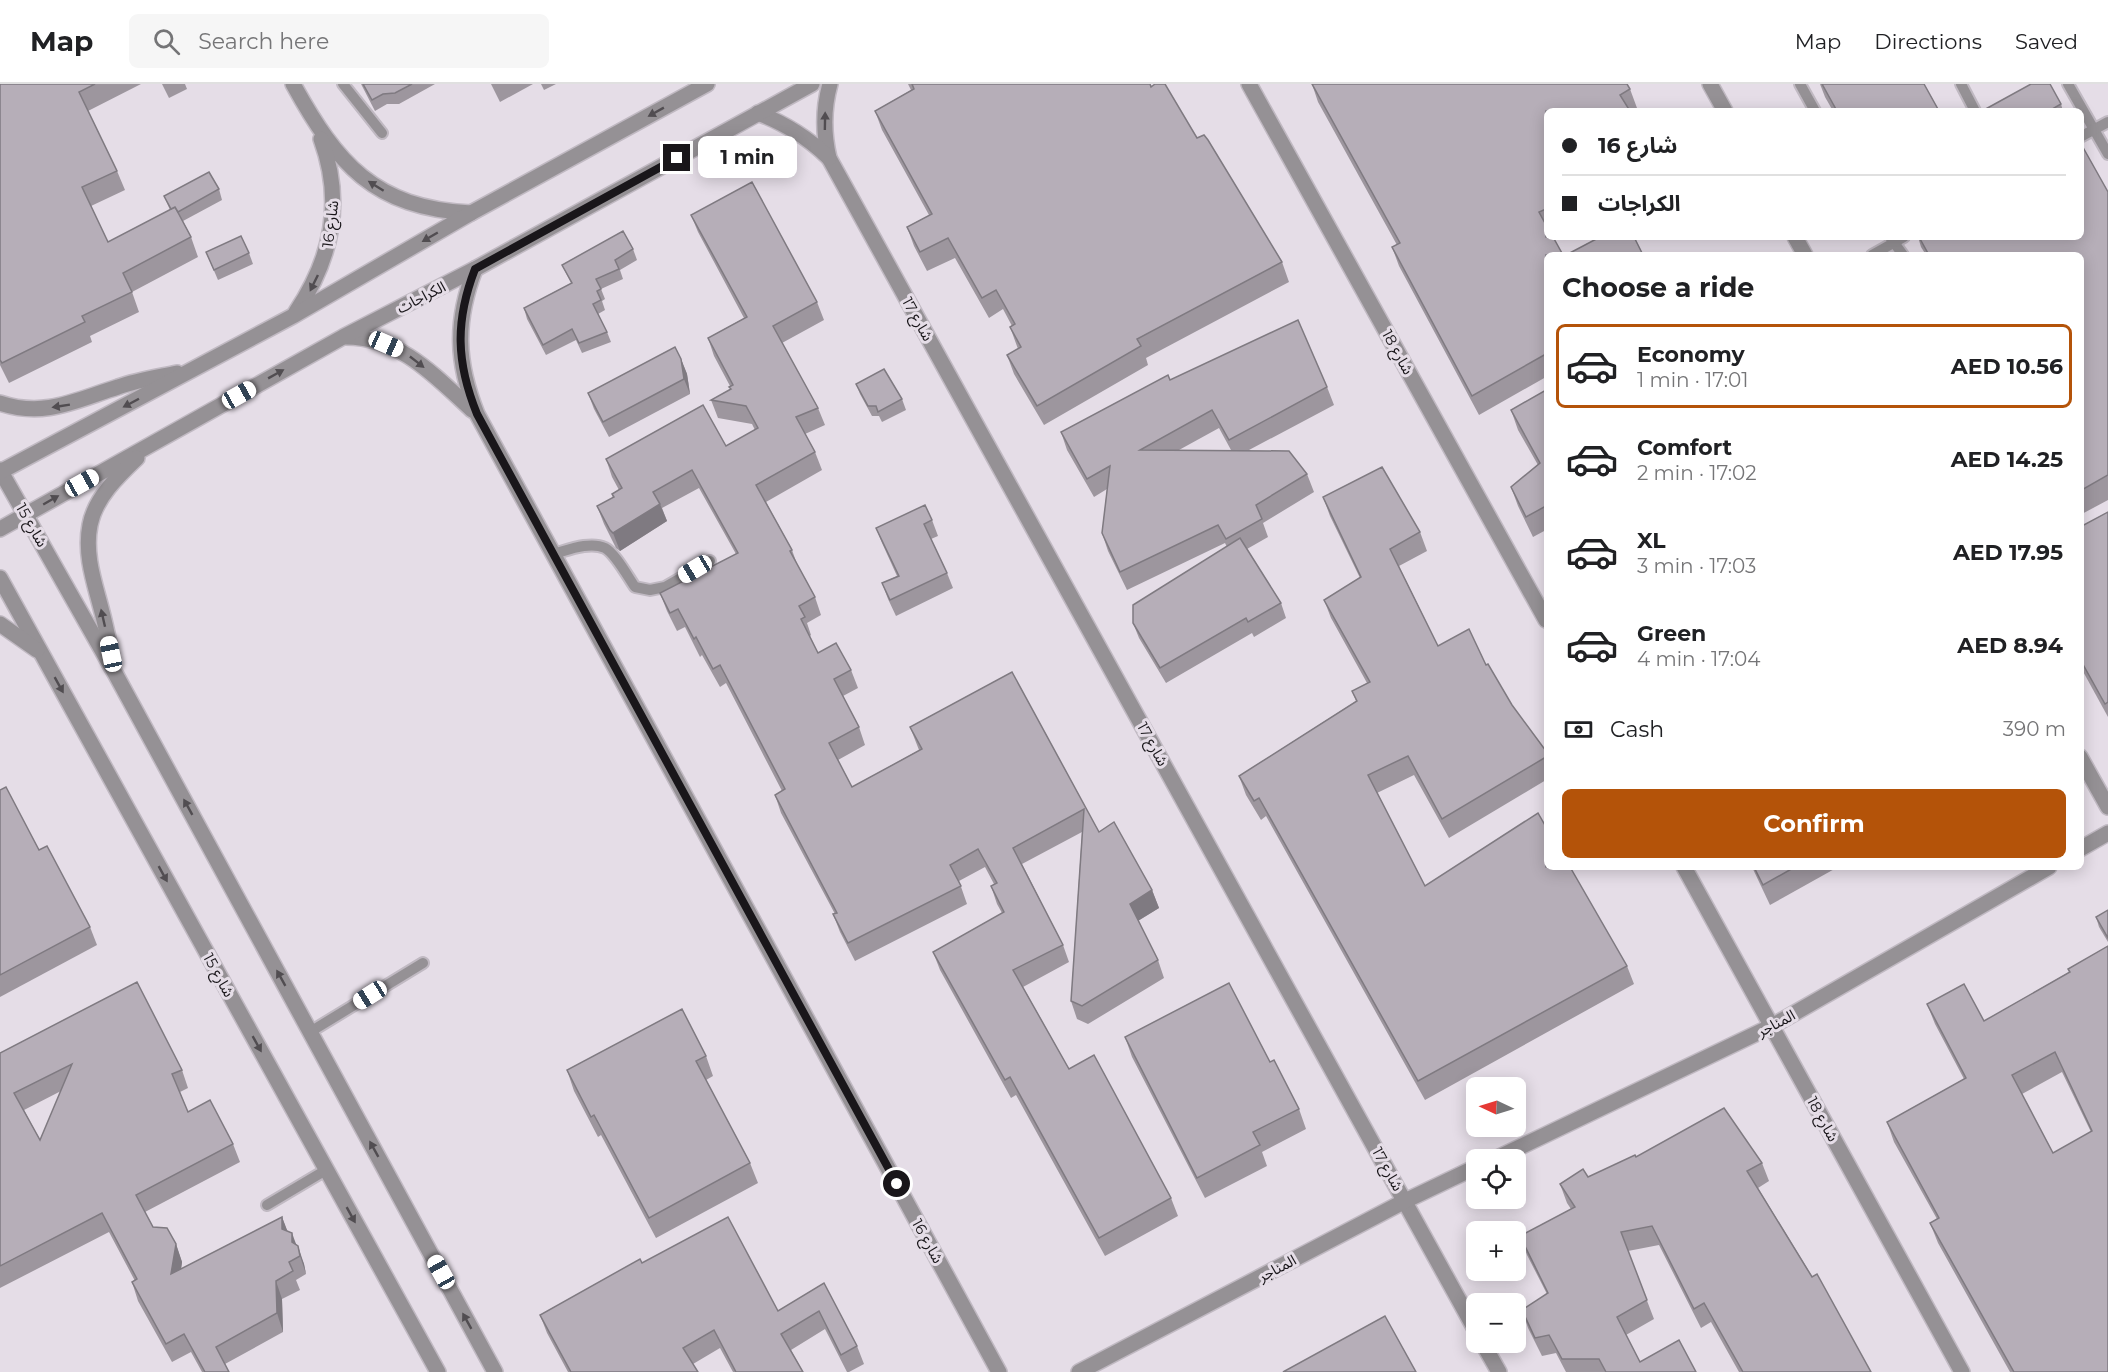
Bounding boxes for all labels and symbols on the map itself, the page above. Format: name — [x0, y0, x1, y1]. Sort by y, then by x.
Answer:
one-way arrow — [647, 107, 664, 117]
one-way arrow — [820, 111, 829, 130]
callout: 1 min — [698, 137, 797, 179]
route end — [663, 144, 690, 171]
one-way arrow — [368, 180, 384, 191]
street label: شارع 16 — [318, 199, 345, 249]
one-way arrow — [422, 231, 438, 242]
one-way arrow — [309, 274, 319, 292]
street label: الكراجات — [393, 277, 449, 317]
street label: شارع 17 — [896, 294, 938, 346]
street label: شارع 18 — [1375, 326, 1418, 379]
car — [366, 328, 406, 360]
one-way arrow — [409, 355, 425, 368]
one-way arrow — [268, 369, 285, 379]
car — [219, 378, 259, 412]
one-way arrow — [123, 398, 140, 408]
one-way arrow — [51, 401, 70, 410]
car — [62, 466, 102, 500]
one-way arrow — [43, 495, 59, 506]
street label: شارع 15 — [9, 500, 52, 552]
car — [675, 552, 715, 586]
one-way arrow — [98, 609, 108, 627]
car — [98, 635, 124, 673]
one-way arrow — [54, 676, 64, 693]
street label: شارع 17 — [1131, 719, 1173, 771]
one-way arrow — [183, 798, 193, 815]
one-way arrow — [158, 865, 168, 882]
street label: شارع 15 — [197, 950, 239, 1002]
one-way arrow — [276, 969, 286, 986]
car — [350, 978, 390, 1012]
street label: المناجر — [1753, 1005, 1798, 1041]
one-way arrow — [252, 1036, 262, 1053]
north arrow — [1466, 1077, 1526, 1137]
street label: شارع 18 — [1800, 1093, 1843, 1146]
one-way arrow — [369, 1141, 379, 1158]
street label: شارع 17 — [1366, 1144, 1408, 1196]
route start — [883, 1170, 910, 1197]
one-way arrow — [346, 1207, 356, 1224]
street label: شارع 16 — [905, 1216, 948, 1268]
street label: المناجر — [1254, 1250, 1299, 1286]
car — [424, 1252, 458, 1292]
one-way arrow — [462, 1312, 472, 1329]

